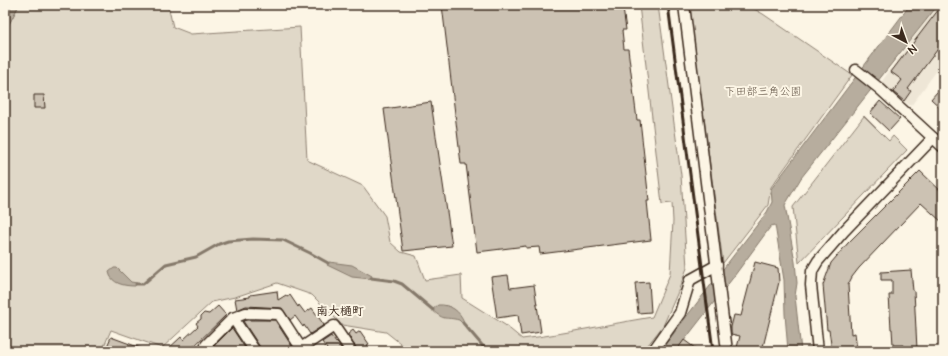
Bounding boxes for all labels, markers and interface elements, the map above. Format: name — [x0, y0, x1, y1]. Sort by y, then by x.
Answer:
north arrow — [886, 22, 926, 62]
text: N — [905, 41, 920, 57]
park label: 下田部三角公園 — [725, 84, 802, 99]
district label: 南大樋町 — [316, 303, 364, 320]

